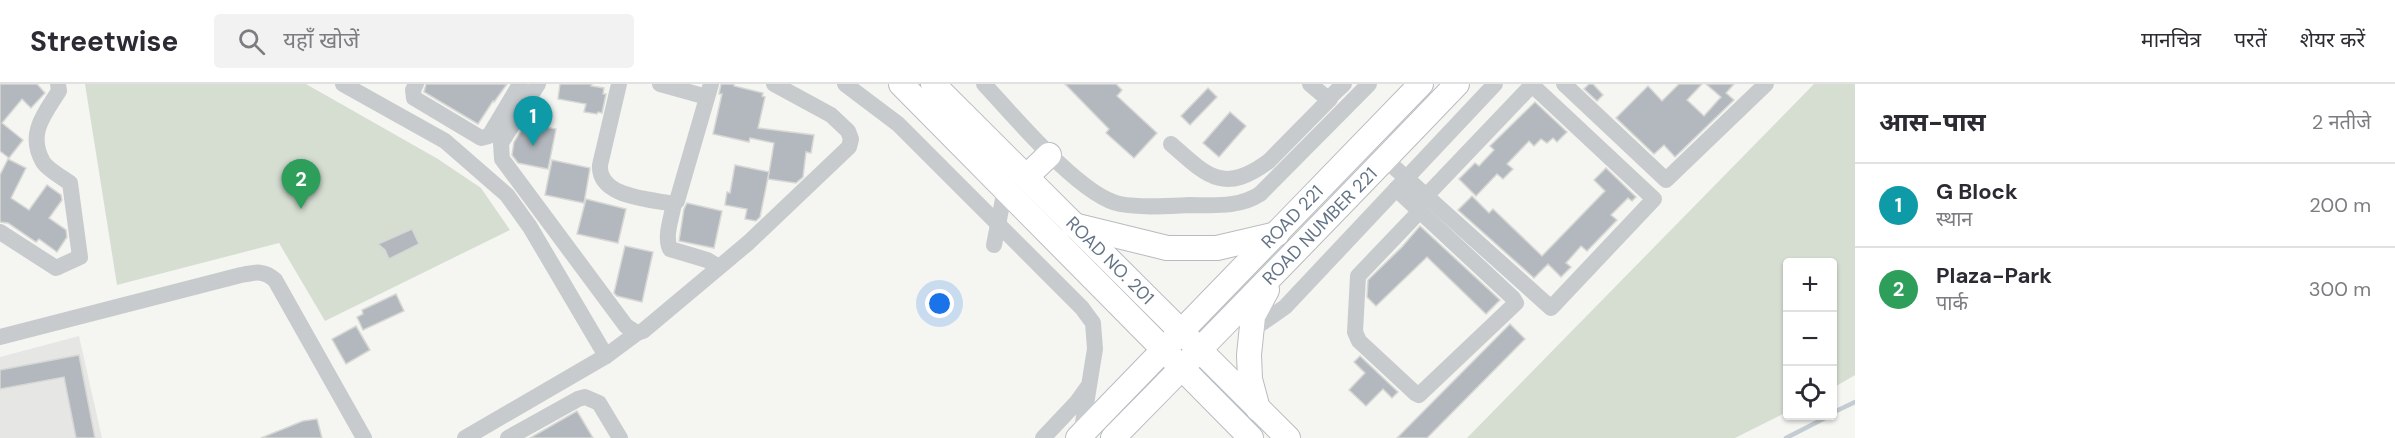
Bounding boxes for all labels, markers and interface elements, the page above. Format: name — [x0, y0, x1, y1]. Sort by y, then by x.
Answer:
search box — [214, 14, 634, 68]
text: Streetwise — [30, 23, 178, 60]
icon: search — [235, 25, 268, 58]
text: यहाँ खोजें — [283, 26, 359, 55]
text: मानचित्र — [2141, 26, 2201, 54]
text: परतें — [2234, 26, 2267, 54]
text: शेयर करें — [2300, 26, 2365, 54]
pin: 1 — [514, 97, 552, 146]
text: आस-पास — [1879, 105, 1986, 139]
text: 2 नतीजे — [2312, 109, 2371, 135]
pin: 2 — [282, 160, 320, 209]
street label: ROAD NUMBER 221 — [1257, 162, 1382, 290]
text: G Block — [1936, 177, 2018, 206]
street label: ROAD 221 — [1256, 180, 1329, 254]
text: 1 — [1895, 192, 1902, 218]
text: 200 m — [2309, 192, 2371, 218]
text: स्थान — [1936, 206, 1972, 232]
street label: ROAD NO. 201 — [1061, 211, 1159, 310]
map controls — [1783, 258, 1837, 420]
button: + — [1783, 258, 1837, 312]
text: Plaza-Park — [1936, 261, 2052, 290]
text: 2 — [1893, 276, 1904, 302]
text: 300 m — [2309, 276, 2371, 302]
your location — [925, 289, 954, 318]
text: पार्क — [1936, 290, 1968, 316]
button: − — [1783, 312, 1837, 366]
button: locate — [1783, 366, 1837, 420]

